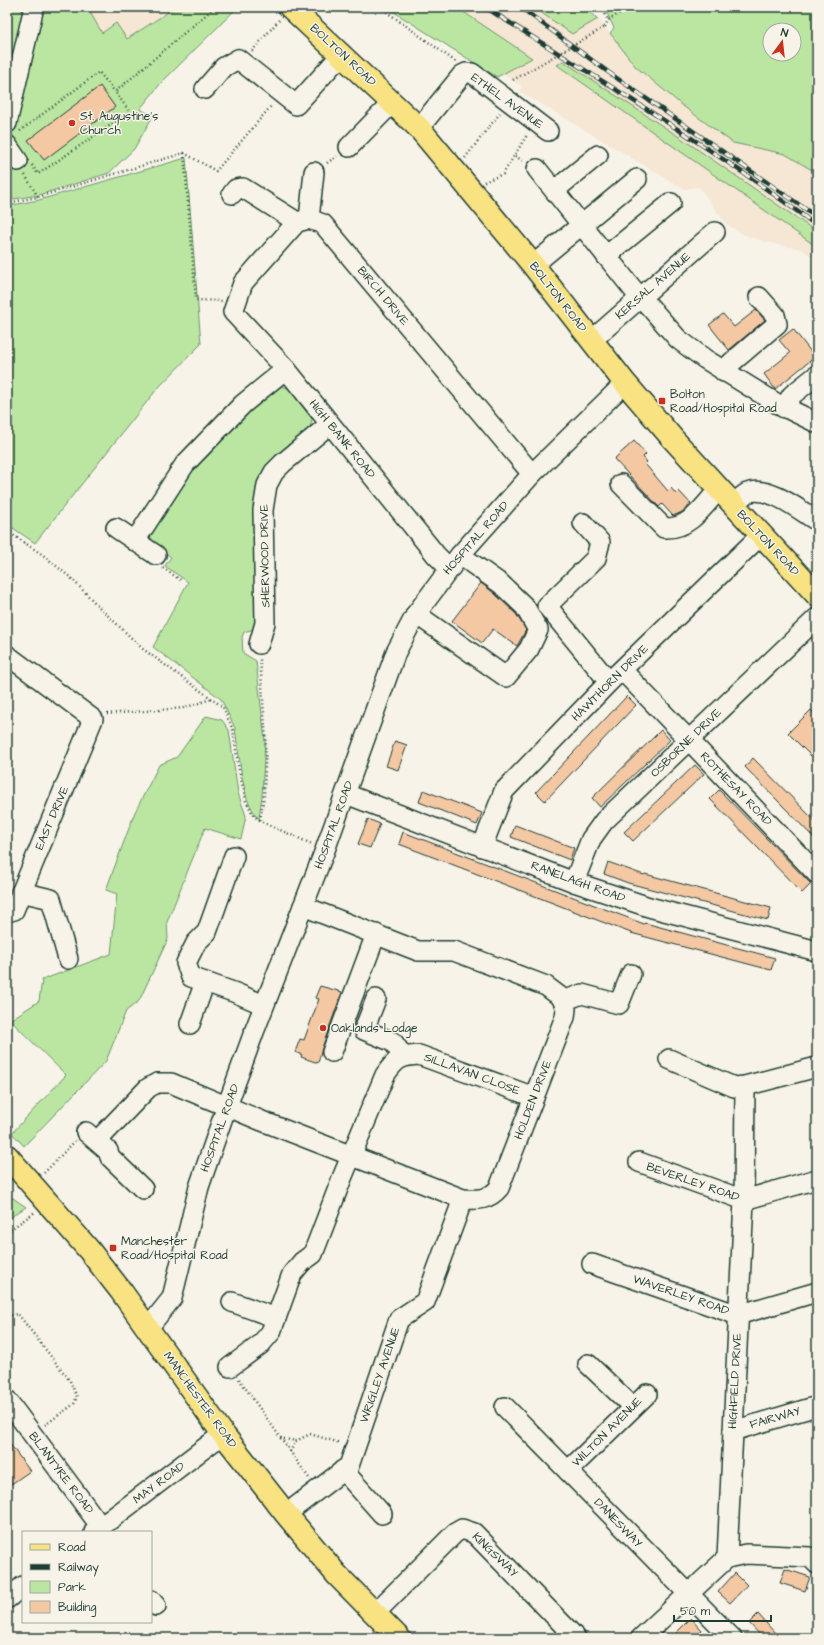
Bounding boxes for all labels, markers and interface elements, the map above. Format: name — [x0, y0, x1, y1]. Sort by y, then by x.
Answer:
street label: BOLTON ROAD — [306, 20, 380, 90]
north arrow — [762, 22, 802, 62]
text: N — [779, 25, 790, 41]
street label: ETHEL AVENUE — [467, 69, 547, 133]
place label: St. Augustine's Church — [80, 108, 158, 139]
marker: St. Augustine's Church — [67, 118, 77, 128]
street label: KERSAL AVENUE — [612, 248, 694, 324]
street label: BOLTON ROAD — [525, 258, 591, 336]
street label: BIRCH DRIVE — [353, 263, 413, 329]
place label: Bolton Road/Hospital Road — [670, 386, 777, 417]
street label: HIGH BANK ROAD — [305, 396, 379, 482]
marker: Bolton Road/Hospital Road — [657, 396, 667, 406]
street label: HOSPITAL ROAD — [439, 497, 513, 579]
street label: SHERWOOD DRIVE — [256, 504, 274, 608]
street label: BOLTON ROAD — [733, 506, 803, 580]
street label: HAWTHORN DRIVE — [568, 641, 652, 725]
street label: OSBORNE DRIVE — [647, 705, 725, 781]
street label: ROTHESAY ROAD — [696, 748, 776, 830]
street label: HOSPITAL ROAD — [310, 778, 358, 872]
street label: EAST DRIVE — [31, 784, 73, 852]
street label: RANELAGH ROAD — [528, 857, 628, 907]
place label: Oaklands Lodge — [331, 1020, 418, 1038]
marker: Oaklands Lodge — [318, 1023, 328, 1033]
street label: SILLAVAN CLOSE — [422, 1049, 522, 1099]
street label: HOLDEN DRIVE — [510, 1058, 556, 1142]
street label: HOSPITAL ROAD — [196, 1081, 244, 1175]
street label: BEVERLEY ROAD — [644, 1158, 742, 1206]
place label: Manchester Road/Hospital Road — [121, 1233, 228, 1264]
marker: Manchester Road/Hospital Road — [108, 1243, 118, 1253]
street label: WAVERLEY ROAD — [631, 1271, 732, 1320]
street label: WRIGLEY AVENUE — [356, 1325, 404, 1425]
street label: HIGHFIELD DRIVE — [724, 1333, 746, 1429]
street label: MANCHESTER ROAD — [159, 1348, 241, 1452]
street label: WILTON AVENUE — [568, 1393, 646, 1471]
street label: FAIRWAY — [748, 1403, 803, 1433]
street label: BLANTYRE ROAD — [25, 1429, 98, 1518]
street label: MAY ROAD — [130, 1458, 189, 1508]
street label: DANESWAY — [590, 1494, 646, 1552]
street label: KINGSWAY — [468, 1529, 522, 1582]
legend — [22, 1531, 152, 1623]
text: Road — [58, 1539, 86, 1556]
text: Railway — [58, 1559, 99, 1577]
text: Park — [58, 1579, 86, 1596]
scale bar — [674, 1597, 771, 1623]
text: Building — [58, 1599, 96, 1617]
text: 50 m — [680, 1603, 711, 1620]

